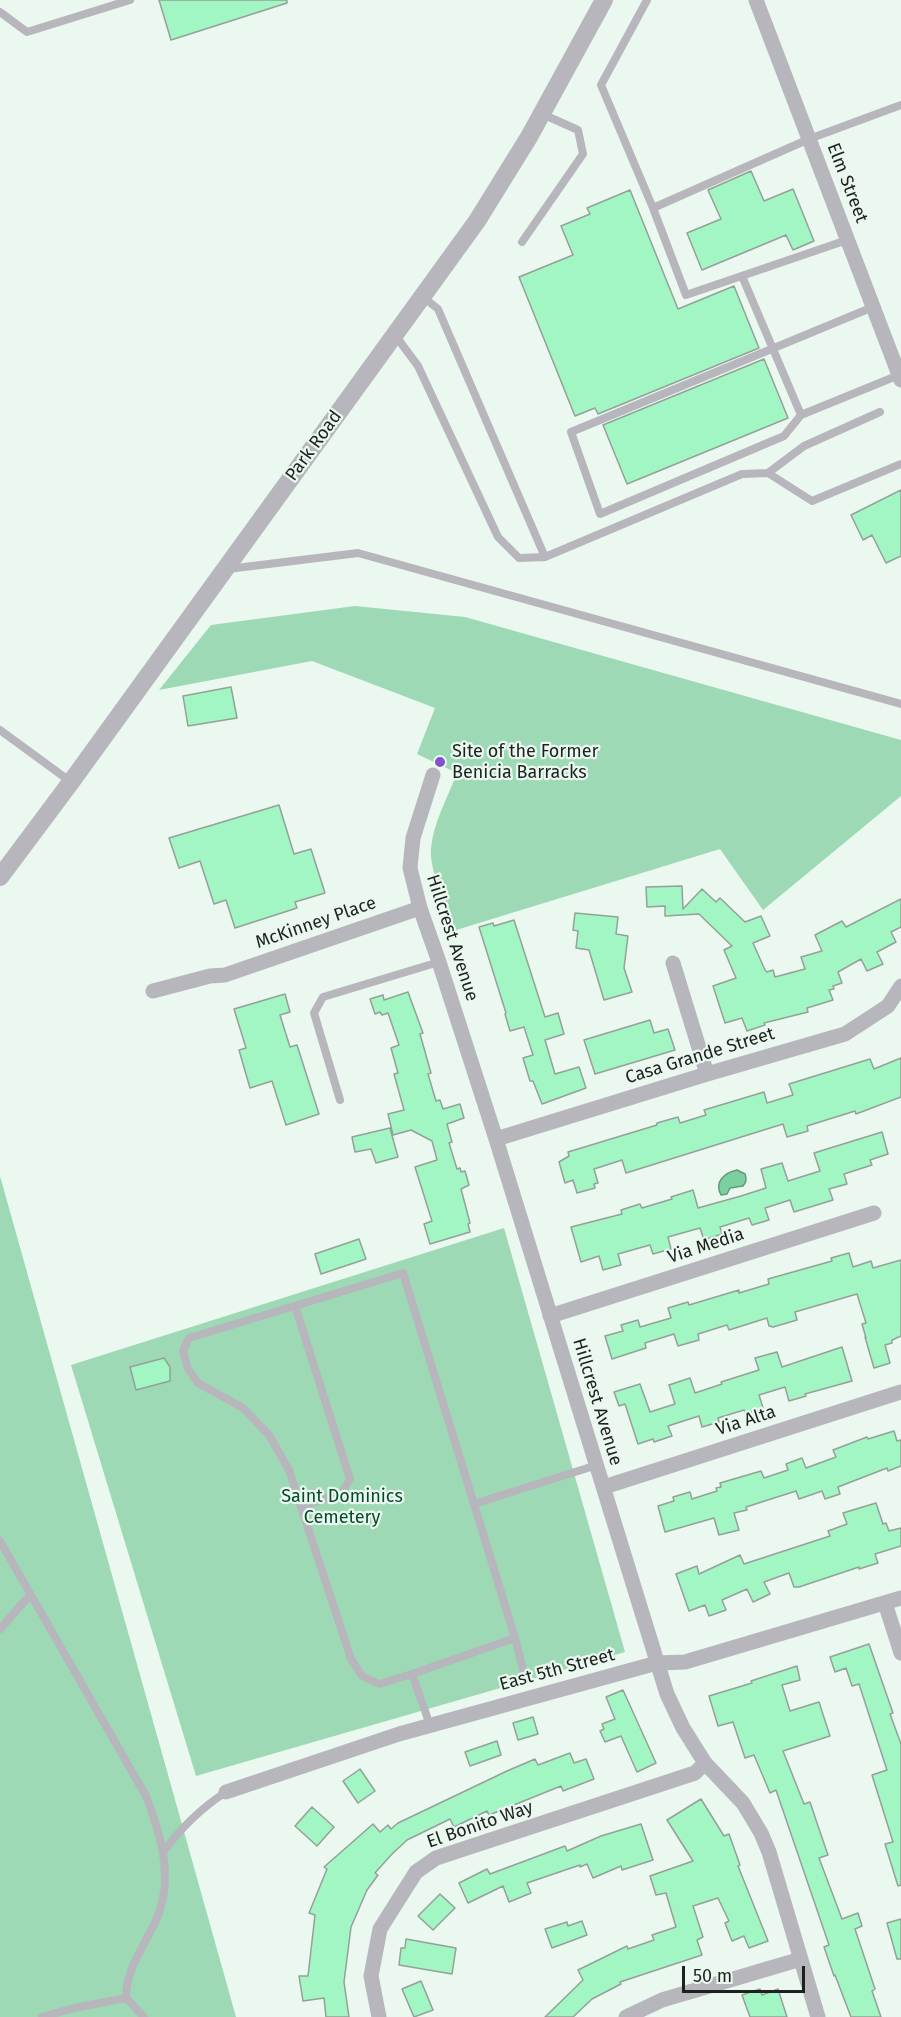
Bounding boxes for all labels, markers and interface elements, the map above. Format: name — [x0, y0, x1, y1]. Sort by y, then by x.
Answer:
street label: Elm Street — [822, 140, 872, 226]
street label: Park Road — [281, 407, 347, 485]
place label: Site of the Former Benicia Barracks — [452, 741, 598, 783]
marker: Site of the Former Benicia Barracks — [433, 755, 447, 769]
street label: Hillcrest Avenue — [421, 872, 483, 1004]
street label: McKinney Place — [253, 892, 379, 954]
street label: Casa Grande Street — [623, 1023, 777, 1089]
street label: Via Media — [665, 1224, 747, 1268]
street label: Hillcrest Avenue — [567, 1336, 627, 1468]
street label: Via Alta — [713, 1401, 779, 1441]
park label: Saint Dominics Cemetery — [281, 1486, 403, 1528]
street label: East 5th Street — [497, 1644, 617, 1696]
street label: El Bonito Way — [424, 1797, 536, 1853]
scale bar — [685, 1954, 808, 1992]
text: 50 m — [693, 1965, 732, 1987]

